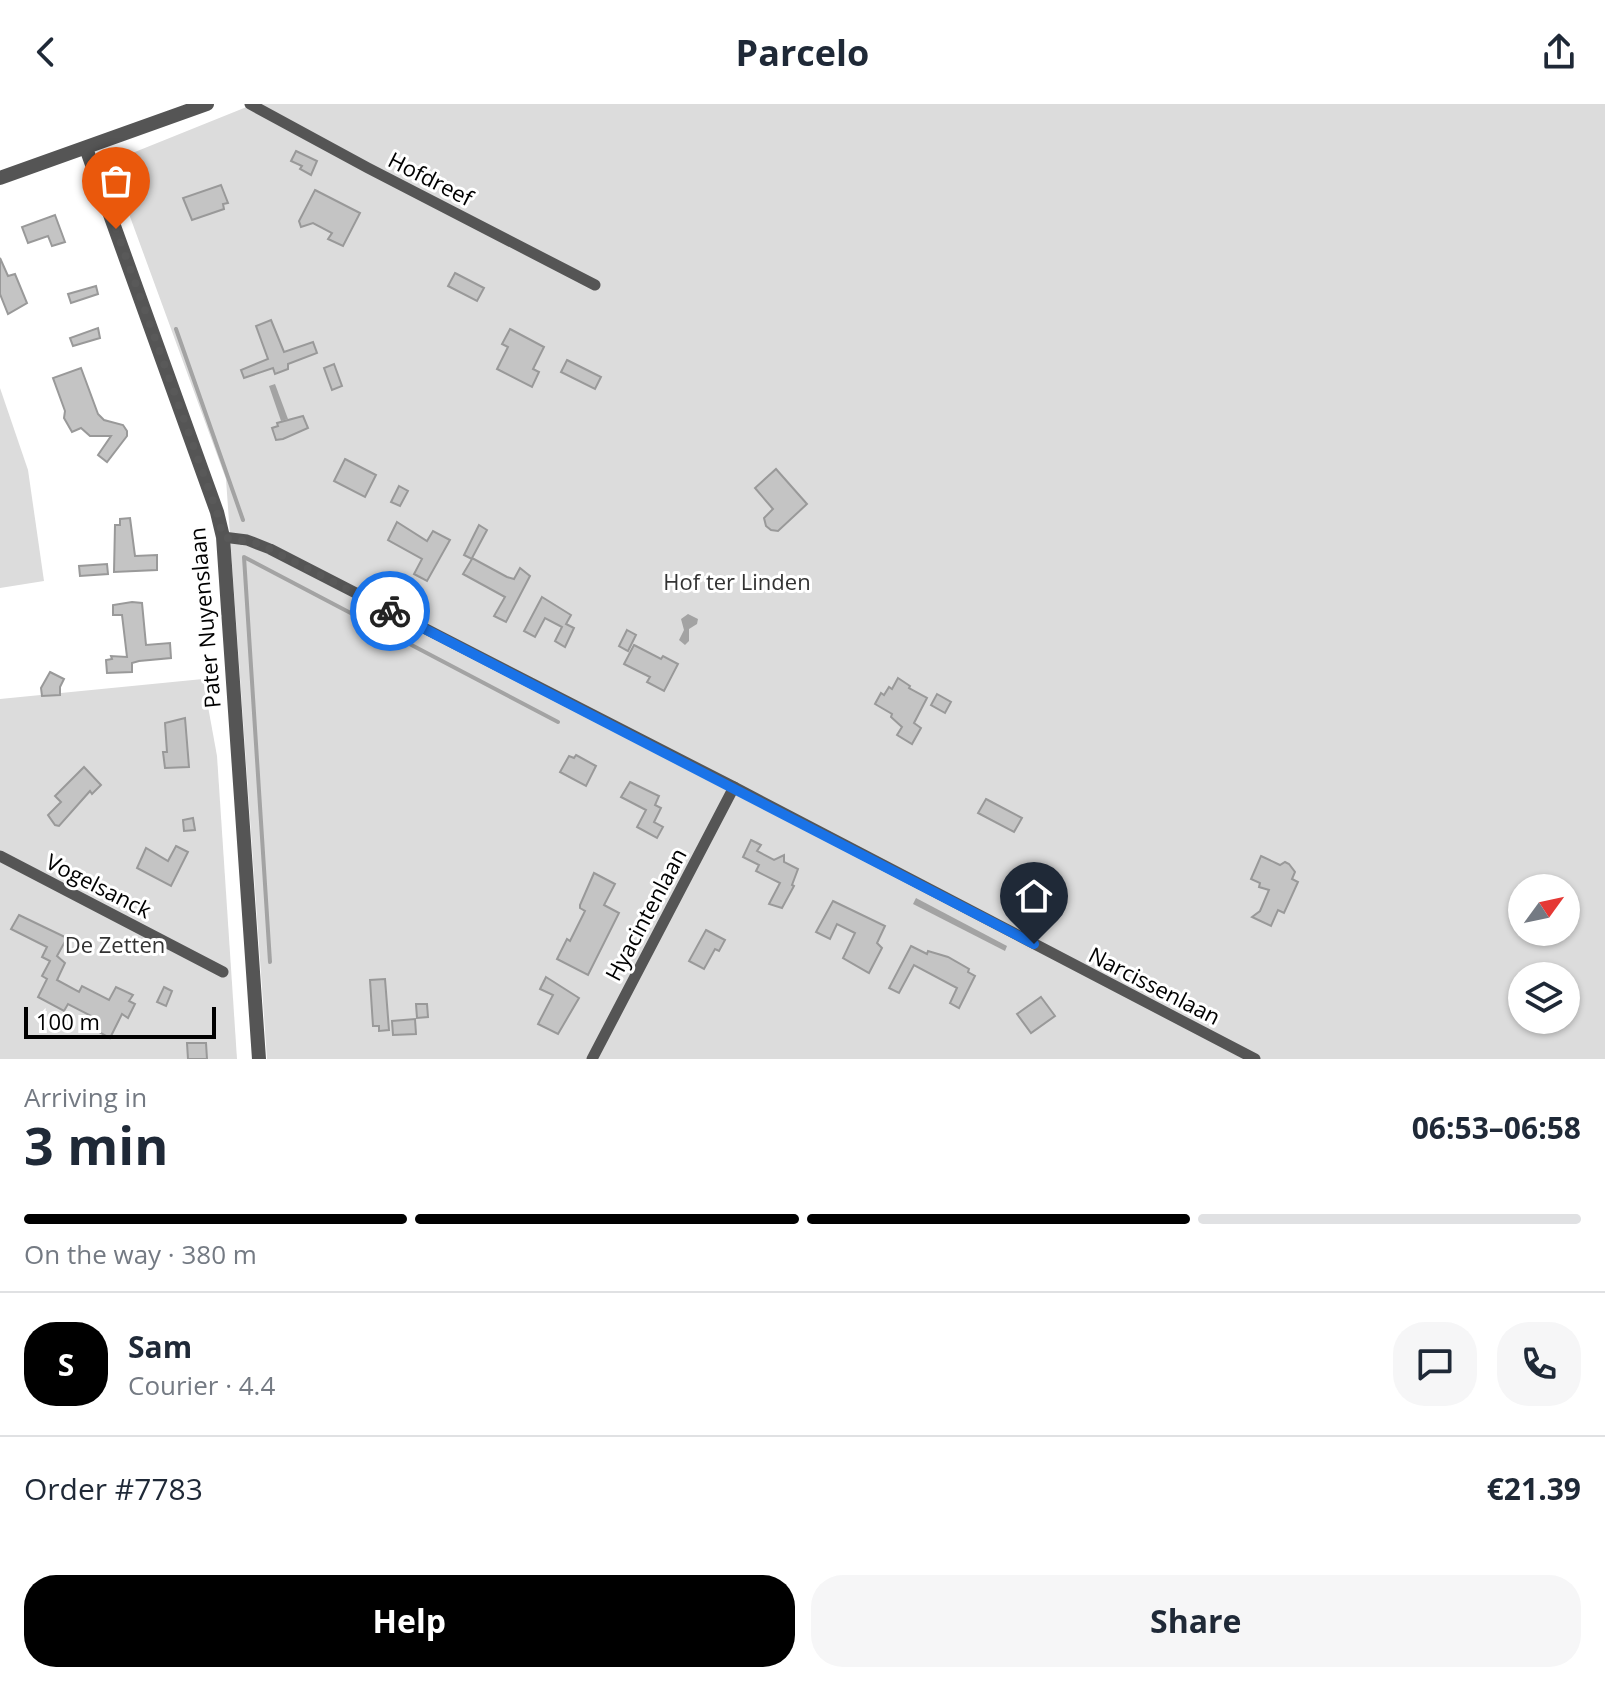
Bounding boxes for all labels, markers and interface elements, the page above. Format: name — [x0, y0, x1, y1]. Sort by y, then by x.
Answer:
text: Parcelo — [736, 28, 869, 77]
icon: back — [24, 30, 68, 74]
icon: share — [1537, 30, 1581, 74]
street label: Hofdreef — [383, 144, 480, 213]
pin — [82, 147, 150, 229]
icon: bag — [94, 159, 138, 203]
street label: Pater Nuyenslaan — [181, 526, 227, 710]
park label: Hof ter Linden — [663, 566, 811, 596]
courier — [350, 571, 430, 651]
icon: bike — [368, 589, 412, 633]
street label: Hyacintenlaan — [597, 842, 693, 986]
street label: Vogelsanck — [41, 846, 157, 925]
pin — [1000, 862, 1068, 944]
icon: home — [1012, 874, 1056, 918]
north arrow — [1508, 874, 1580, 946]
map controls — [1508, 874, 1580, 1034]
park label: De Zetten — [65, 929, 165, 959]
street label: Narcissenlaan — [1084, 939, 1226, 1031]
button: layers — [1508, 962, 1580, 1034]
scale bar — [24, 1003, 216, 1039]
text: 100 m — [36, 1006, 100, 1036]
text: Arriving in — [24, 1079, 147, 1115]
text: 06:53–06:58 — [1412, 1107, 1581, 1148]
text: 3 min — [24, 1109, 168, 1180]
text: On the way · 380 m — [24, 1236, 257, 1272]
button: chat — [1393, 1322, 1477, 1406]
button: phone — [1497, 1322, 1581, 1406]
text: Sam — [128, 1326, 192, 1367]
text: S — [58, 1344, 74, 1385]
text: Courier · 4.4 — [128, 1367, 275, 1403]
text: Order #7783 — [24, 1468, 203, 1509]
text: €21.39 — [1487, 1468, 1581, 1509]
button: Help — [24, 1575, 795, 1667]
button: Share — [811, 1575, 1581, 1667]

